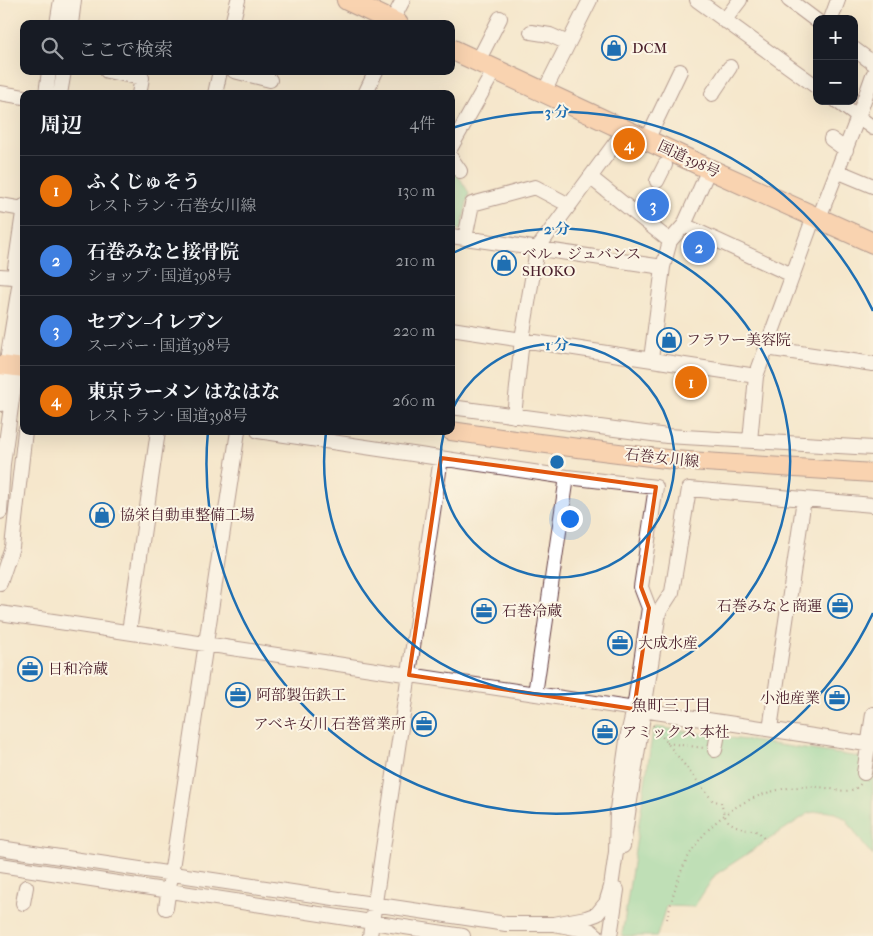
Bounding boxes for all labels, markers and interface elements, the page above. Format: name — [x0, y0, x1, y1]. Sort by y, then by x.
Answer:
map controls — [813, 15, 858, 105]
button: + — [813, 15, 858, 60]
search box — [20, 20, 455, 75]
icon: search — [38, 34, 66, 62]
shop icon: DCM — [601, 35, 627, 61]
text: ここで検索 — [78, 39, 173, 61]
place label: DCM — [632, 39, 668, 57]
button: − — [813, 60, 858, 105]
text: 3 分 — [545, 103, 569, 121]
text: 周辺 — [40, 113, 82, 137]
text: 4件 — [410, 114, 435, 133]
pin: 4 — [613, 125, 645, 163]
street label: 国道398号 — [655, 137, 723, 181]
text: ふくじゅそう — [87, 171, 201, 193]
text: 1 — [53, 181, 59, 200]
text: 130 m — [397, 181, 435, 200]
pin: 3 — [637, 186, 669, 224]
text: レストラン · 石巻女川線 — [87, 196, 257, 215]
text: 2 分 — [544, 220, 570, 238]
pin: 2 — [683, 228, 715, 266]
text: 石巻みなと接骨院 — [87, 241, 239, 263]
place label: ベル・ジュバンス SHOKO — [522, 245, 641, 280]
shop icon: ベル・ジュバンス SHOKO — [491, 250, 517, 276]
text: 2 — [52, 251, 60, 270]
text: 210 m — [396, 251, 435, 270]
text: ショップ · 国道398号 — [87, 266, 232, 285]
text: セブン-イレブン — [87, 311, 223, 333]
text: 3 — [53, 321, 59, 340]
text: 220 m — [393, 321, 435, 340]
shop icon: フラワー美容院 — [656, 327, 682, 353]
place label: フラワー美容院 — [686, 331, 791, 349]
text: スーパー · 国道398号 — [87, 336, 231, 355]
text: 1 分 — [545, 336, 569, 354]
pin: 1 — [675, 363, 707, 401]
text: 東京ラーメン はなはな — [87, 381, 280, 403]
text: 4 — [51, 391, 61, 410]
text: 260 m — [393, 391, 435, 410]
text: レストラン · 国道398号 — [87, 406, 248, 425]
street label: 石巻女川線 — [624, 445, 700, 471]
centre of rings — [548, 453, 566, 471]
shop icon: 協栄自動車整備工場 — [89, 502, 115, 528]
place label: 協栄自動車整備工場 — [120, 506, 255, 524]
your location — [557, 506, 583, 532]
office icon: 石巻みなと商運 — [827, 593, 853, 619]
place label: 石巻みなと商運 — [717, 597, 822, 615]
office icon: 石巻冷蔵 — [471, 598, 497, 624]
place label: 石巻冷蔵 — [502, 602, 562, 620]
office icon: 大成水産 — [607, 630, 633, 656]
place label: 大成水産 — [638, 634, 698, 652]
office icon: 日和冷蔵 — [17, 656, 43, 682]
place label: 日和冷蔵 — [48, 660, 108, 678]
office icon: 阿部製缶鉄工 — [225, 682, 251, 708]
office icon: 小池産業 — [824, 685, 850, 711]
place label: 阿部製缶鉄工 — [256, 686, 346, 704]
place label: 小池産業 — [760, 689, 820, 707]
district label: 魚町三丁目 — [631, 696, 711, 715]
office icon: アベキ女川 石巻営業所 — [411, 711, 437, 737]
place label: アベキ女川 石巻営業所 — [253, 715, 406, 733]
office icon: アミックス 本社 — [592, 719, 618, 745]
place label: アミックス 本社 — [622, 723, 730, 741]

